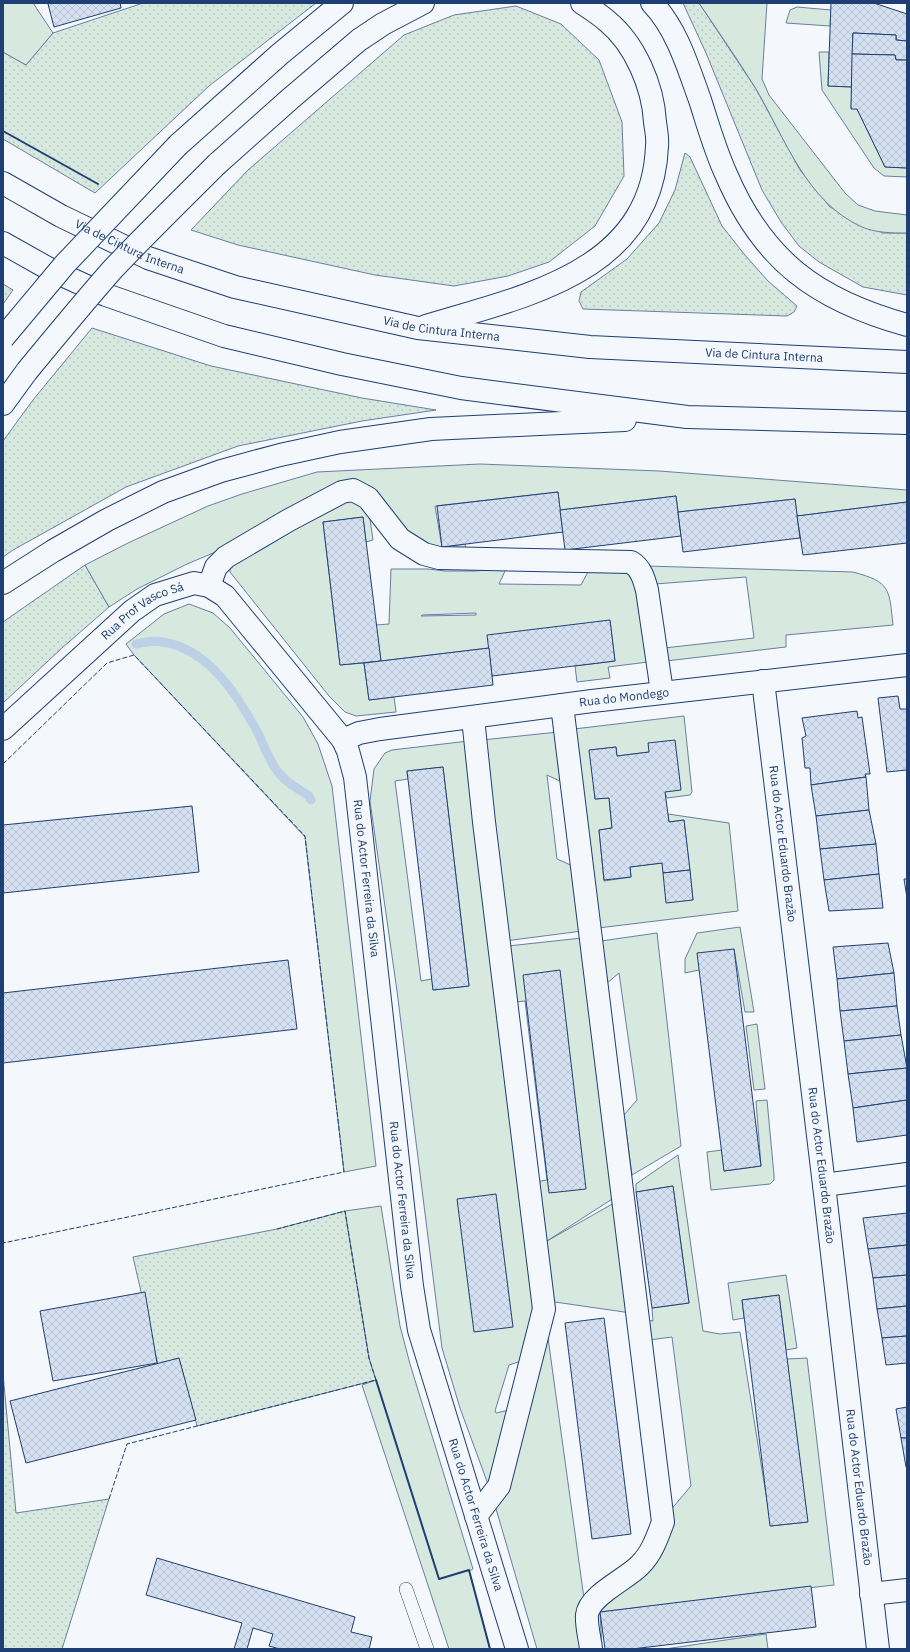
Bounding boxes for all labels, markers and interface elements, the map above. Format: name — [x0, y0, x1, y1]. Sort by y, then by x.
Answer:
street label: Via de Cintura Interna — [73, 216, 187, 277]
street label: Via de Cintura Interna — [382, 312, 501, 344]
street label: Via de Cintura Interna — [705, 344, 824, 365]
street label: Rua Prof Vasco Sá — [98, 578, 186, 643]
street label: Rua do Mondego — [578, 684, 670, 710]
street label: Rua do Actor Eduardo Brazão — [766, 765, 800, 923]
street label: Rua do Actor Ferreira da Silva — [351, 799, 383, 959]
street label: Rua do Actor Eduardo Brazão — [805, 1086, 839, 1245]
street label: Rua do Actor Ferreira da Silva — [387, 1121, 419, 1281]
street label: Rua do Actor Eduardo Brazão — [843, 1408, 876, 1567]
street label: Rua do Actor Ferreira da Silva — [446, 1436, 507, 1593]

